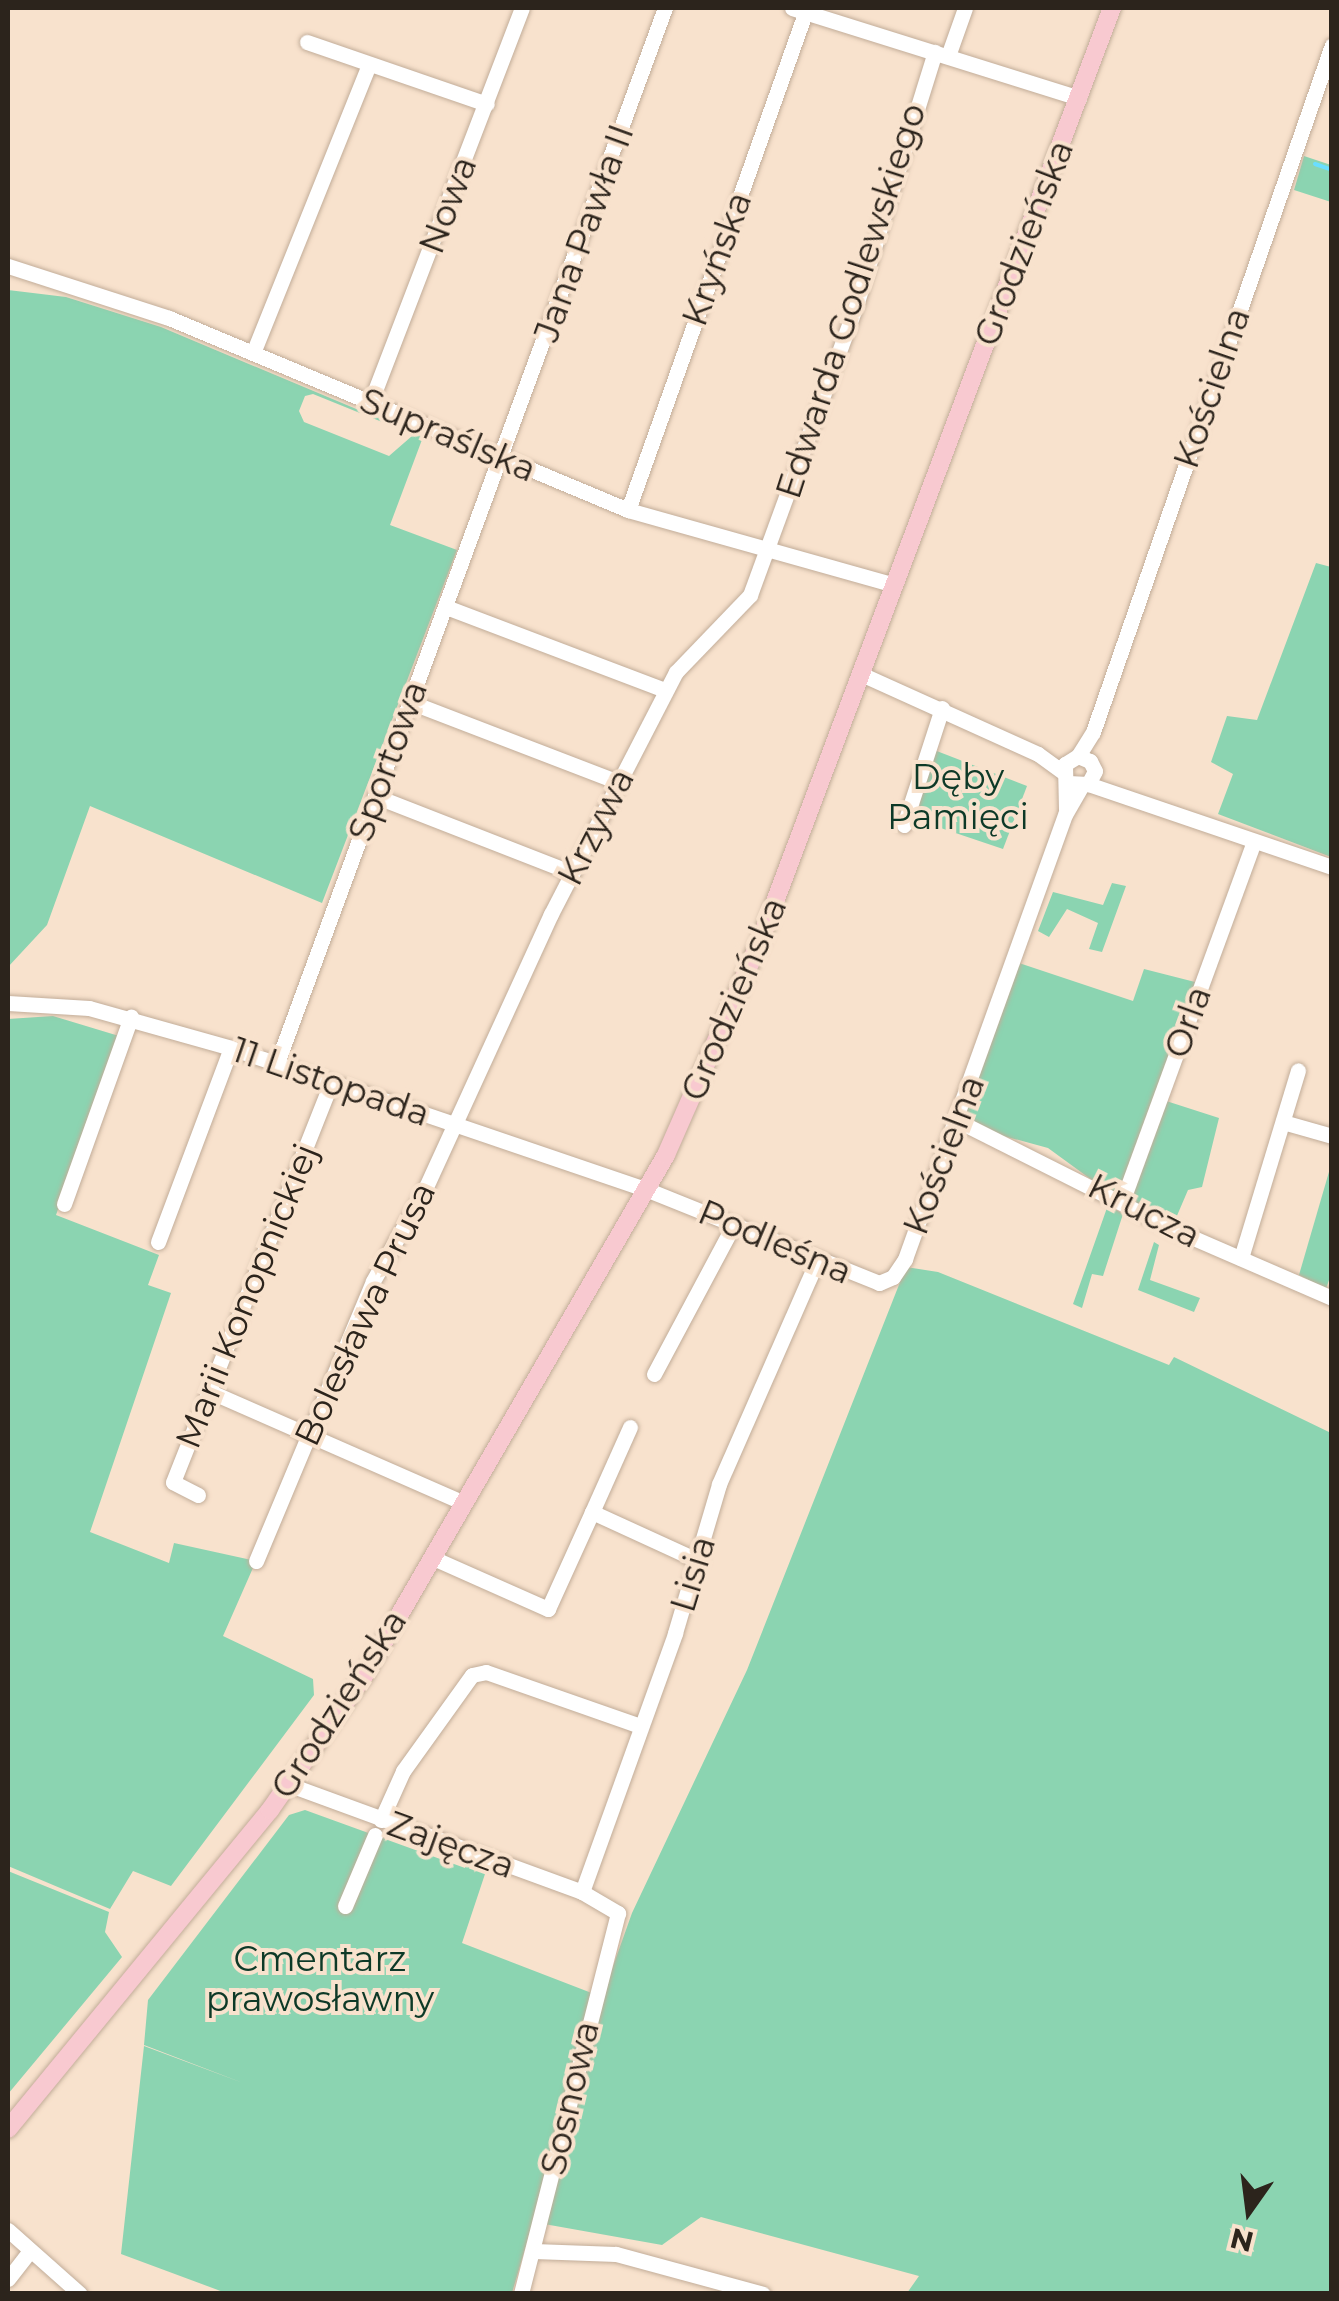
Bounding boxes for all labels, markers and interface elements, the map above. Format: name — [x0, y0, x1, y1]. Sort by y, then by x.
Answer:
street label: Edwarda Godlewskiego — [767, 98, 935, 504]
street label: Jana Pawła II — [525, 119, 643, 347]
street label: Grodzieńska — [966, 134, 1082, 352]
street label: Nowa — [410, 151, 486, 259]
street label: Kryńska — [673, 186, 761, 332]
street label: Kościelna — [1165, 302, 1259, 474]
street label: Supraślska — [354, 379, 542, 491]
street label: Sportowa — [340, 675, 436, 847]
park label: Dęby Pamięci — [887, 756, 1029, 838]
street label: Krzywa — [549, 762, 643, 892]
street label: Grodzieńska — [672, 891, 796, 1107]
street label: Orla — [1156, 980, 1220, 1064]
street label: 11 Listopada — [227, 1029, 435, 1135]
street label: Kościelna — [895, 1070, 993, 1240]
street label: Marii Konopnickiej — [167, 1138, 327, 1454]
street label: Krucza — [1081, 1165, 1207, 1257]
street label: Bolesława Prusa — [286, 1176, 444, 1452]
street label: Podleśna — [692, 1191, 858, 1293]
street label: Lisia — [662, 1531, 724, 1617]
street label: Grodzieńska — [262, 1602, 416, 1806]
street label: Zajęcza — [382, 1803, 520, 1887]
park label: Cmentarz prawosławny — [206, 1938, 434, 2020]
street label: Sosnowa — [532, 2017, 608, 2179]
north arrow — [1199, 2161, 1299, 2261]
text: N — [1227, 2221, 1257, 2259]

